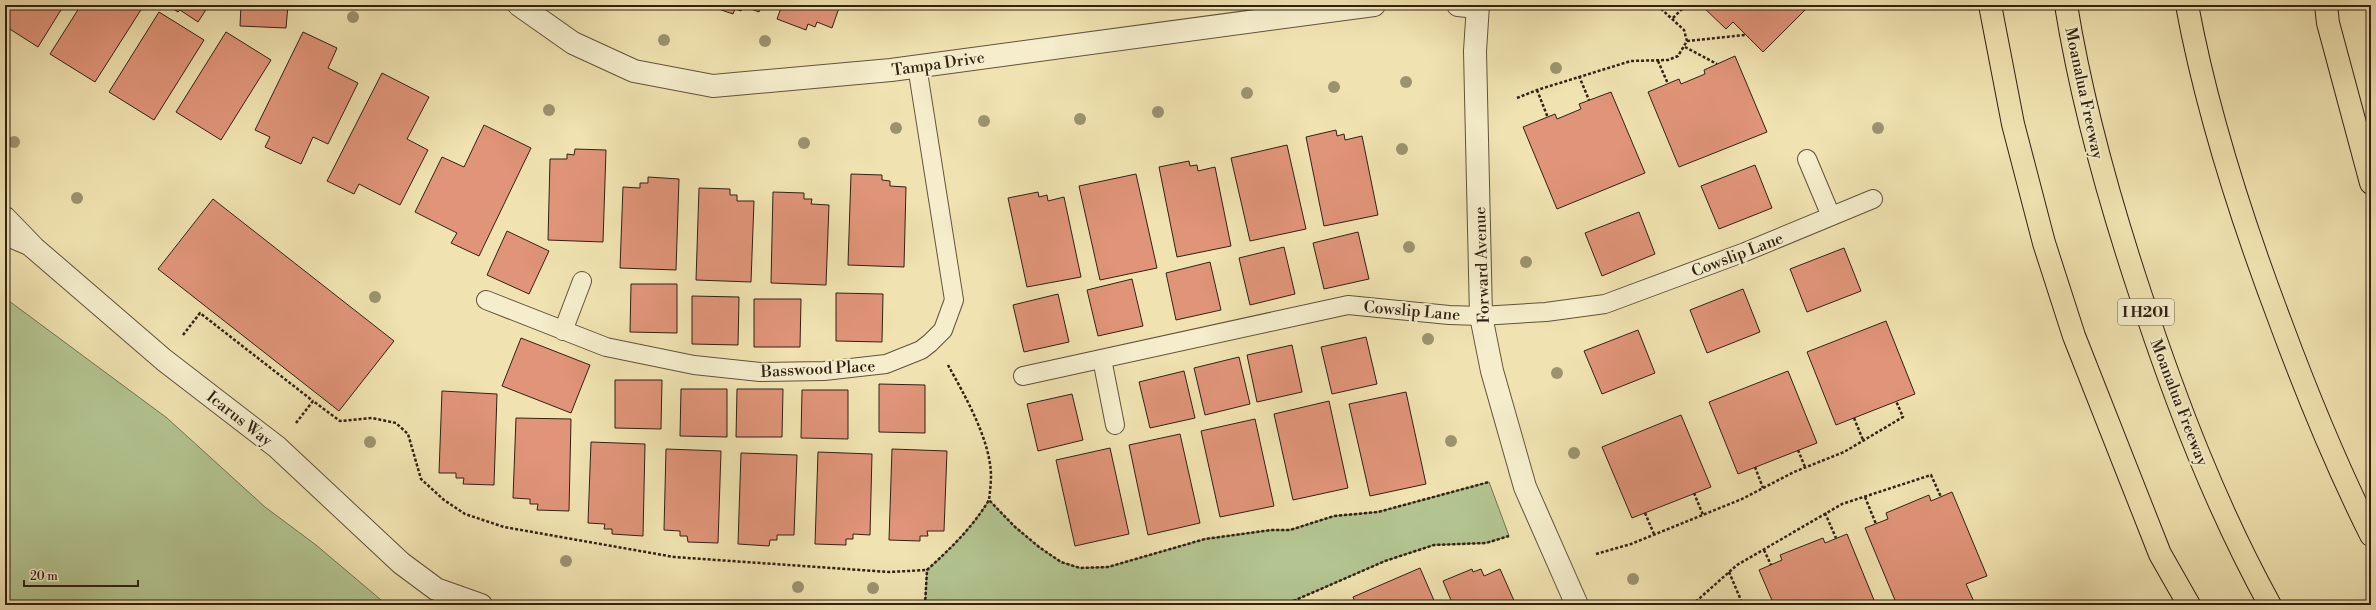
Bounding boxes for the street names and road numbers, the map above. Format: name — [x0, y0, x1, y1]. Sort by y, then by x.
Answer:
street label: Moanalua Freeway — [2060, 25, 2108, 161]
street label: Tampa Drive — [890, 48, 986, 80]
street label: Forward Avenue — [1470, 206, 1494, 324]
street label: Cowslip Lane — [1689, 228, 1786, 282]
street label: Cowslip Lane — [1363, 297, 1461, 325]
road number: I H201 — [2118, 299, 2174, 325]
street label: Moanalua Freeway — [2146, 336, 2213, 469]
street label: Basswood Place — [759, 356, 876, 382]
street label: Icarus Way — [202, 387, 277, 451]

